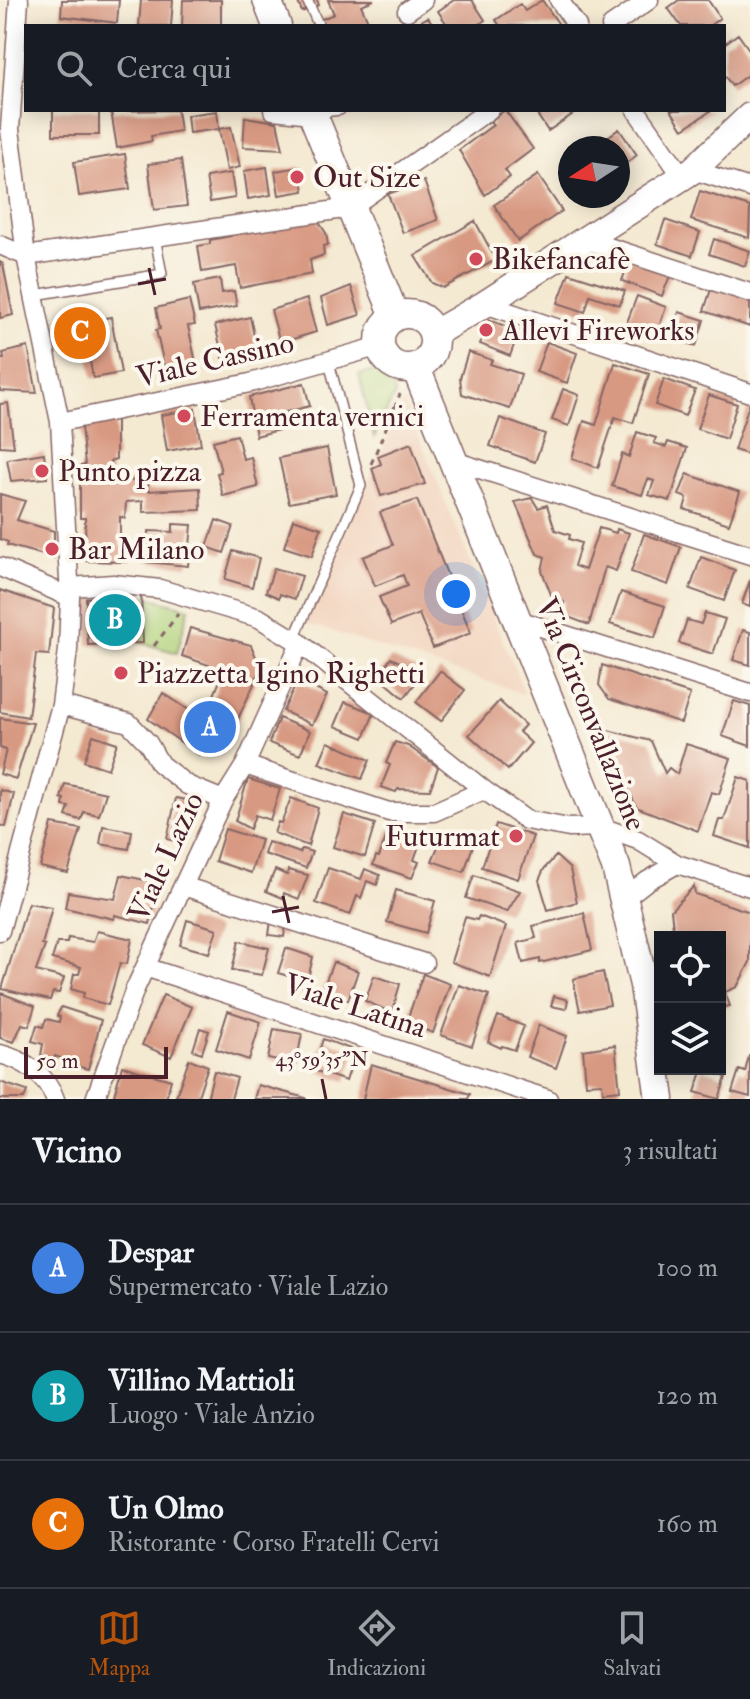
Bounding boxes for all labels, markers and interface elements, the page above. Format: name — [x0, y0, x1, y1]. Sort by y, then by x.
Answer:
search box — [24, 24, 726, 112]
icon: search — [52, 46, 96, 90]
text: Cerca qui — [116, 50, 232, 87]
north arrow — [558, 136, 630, 208]
place label: Out Size — [313, 159, 421, 196]
marker: Out Size — [288, 168, 306, 186]
place label: Bikefancafè — [492, 241, 630, 278]
marker: Bikefancafè — [467, 250, 485, 268]
pin: C — [54, 303, 106, 363]
place label: Allevi Fireworks — [501, 312, 694, 349]
marker: Allevi Fireworks — [477, 321, 495, 339]
street label: Viale Cassino — [133, 324, 297, 396]
place label: Ferramenta vernici — [200, 398, 424, 435]
marker: Ferramenta vernici — [175, 407, 193, 425]
place label: Punto pizza — [58, 453, 202, 490]
marker: Punto pizza — [33, 462, 51, 480]
place label: Bar Milano — [68, 531, 204, 568]
marker: Bar Milano — [43, 540, 61, 558]
your location — [436, 574, 476, 614]
pin: B — [89, 590, 141, 650]
street label: Via Circonvallazione — [527, 592, 655, 836]
place label: Piazzetta Igino Righetti — [137, 655, 425, 692]
marker: Piazzetta Igino Righetti — [112, 664, 130, 682]
pin: A — [184, 697, 236, 757]
street label: Viale Lazio — [120, 786, 212, 928]
place label: Futurmat — [385, 818, 500, 855]
marker: Futurmat — [507, 827, 525, 845]
map controls — [654, 931, 726, 1075]
button: locate — [654, 931, 726, 1003]
street label: Viale Latina — [279, 966, 431, 1047]
button: layers — [654, 1003, 726, 1075]
scale bar — [24, 1043, 168, 1079]
text: 50 m — [36, 1047, 78, 1075]
text: 43°59'35"N — [276, 1047, 368, 1072]
text: Vicino — [32, 1130, 121, 1173]
text: 3 risultati — [623, 1135, 718, 1167]
text: Despar — [108, 1234, 194, 1271]
text: A — [50, 1252, 66, 1284]
text: 100 m — [657, 1252, 718, 1284]
text: Supermercato · Viale Lazio — [108, 1271, 388, 1303]
text: Villino Mattioli — [108, 1362, 295, 1399]
text: B — [49, 1380, 67, 1412]
text: 120 m — [657, 1380, 718, 1412]
text: Luogo · Viale Anzio — [108, 1399, 315, 1431]
text: Un Olmo — [108, 1490, 224, 1527]
text: C — [48, 1508, 68, 1540]
text: 160 m — [657, 1508, 718, 1540]
text: Ristorante · Corso Fratelli Cervi — [108, 1527, 439, 1559]
tab: Mappa — [89, 1606, 150, 1682]
tab: Indicazioni — [327, 1606, 426, 1682]
tab: Salvati — [603, 1606, 661, 1682]

